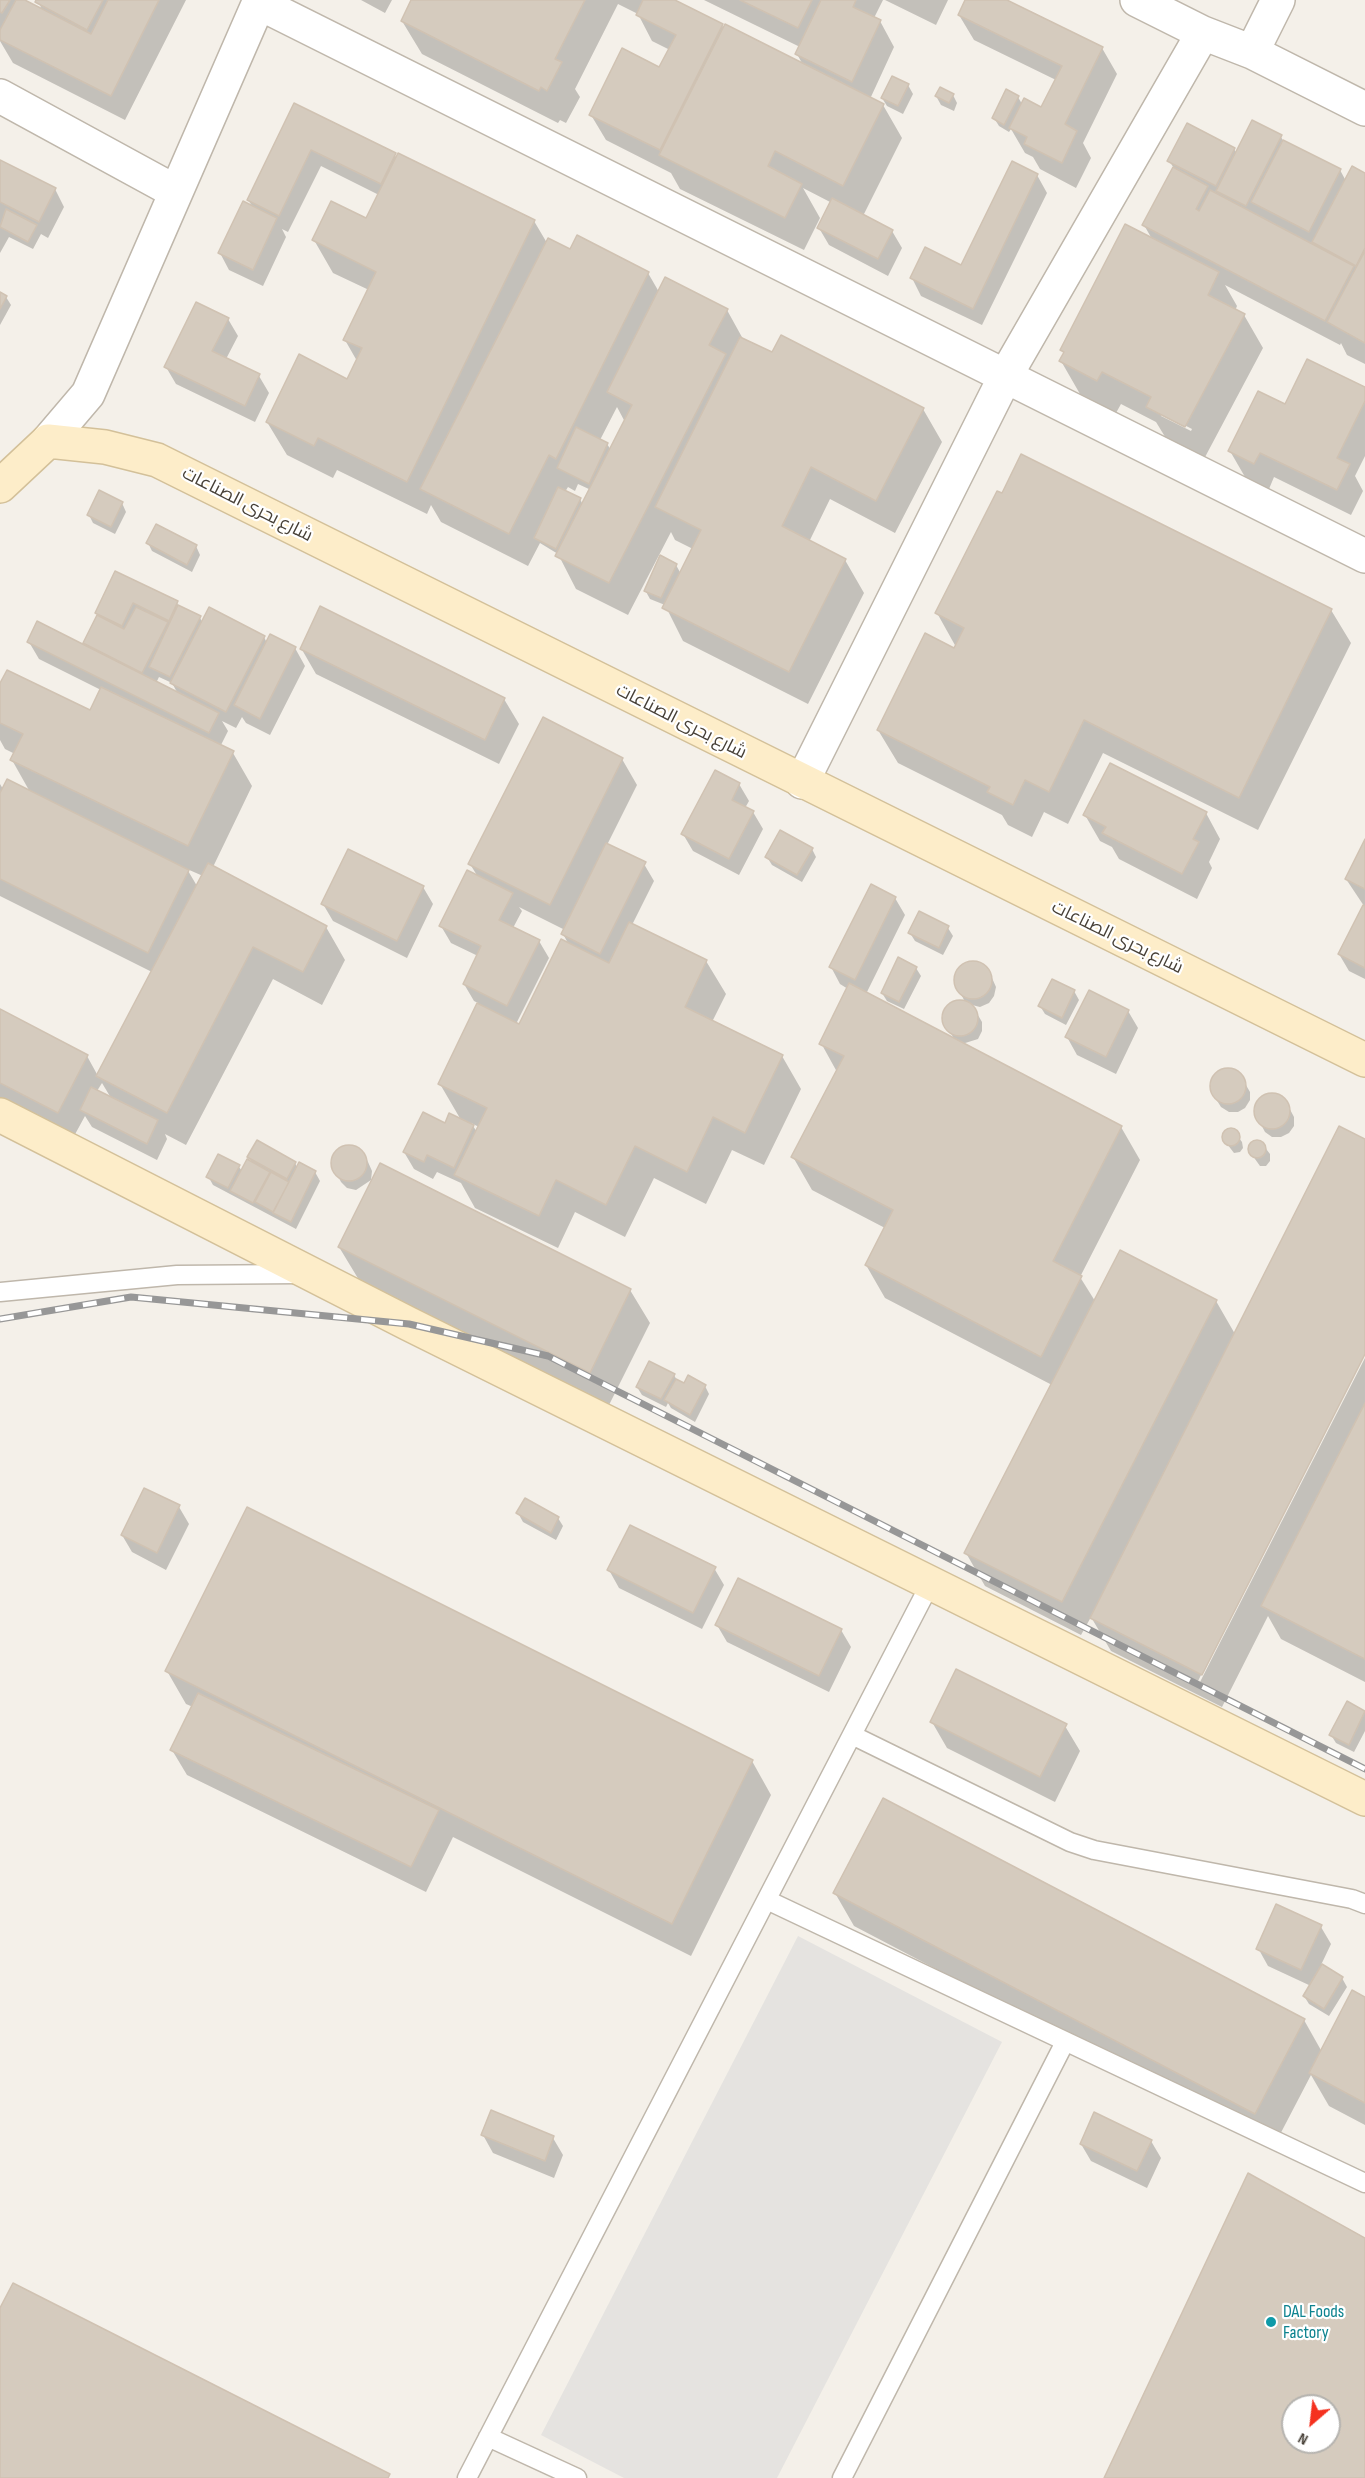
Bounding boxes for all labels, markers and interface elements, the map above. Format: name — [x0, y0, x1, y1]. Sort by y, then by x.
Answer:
street label: شارع بحرى الصناعات — [178, 463, 316, 547]
street label: شارع بحرى الصناعات — [612, 680, 750, 764]
street label: شارع بحرى الصناعات — [1048, 897, 1186, 979]
place label: DAL Foods Factory — [1283, 2301, 1344, 2344]
marker: DAL Foods Factory — [1264, 2315, 1278, 2329]
north arrow — [1281, 2394, 1341, 2454]
text: N — [1295, 2428, 1311, 2449]

